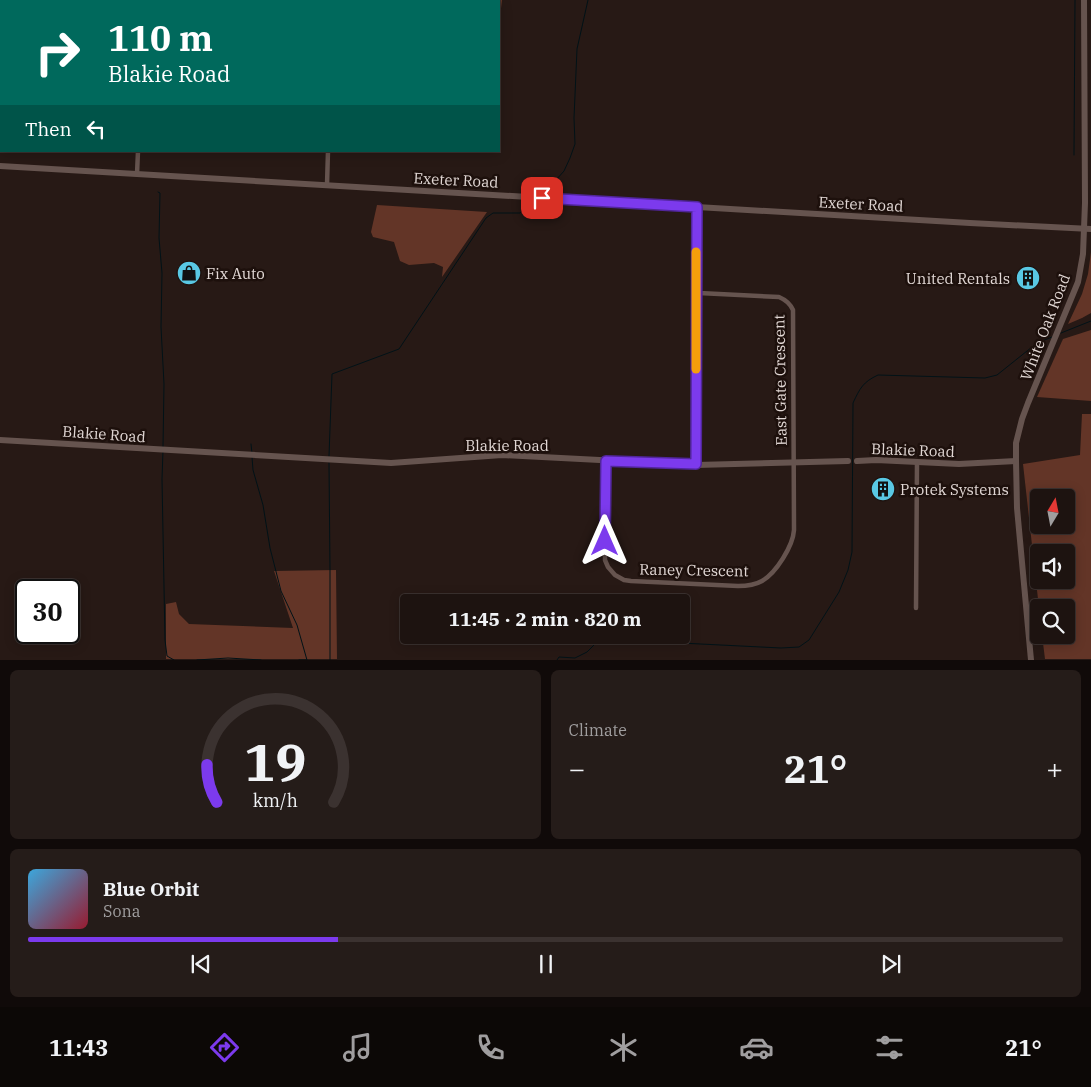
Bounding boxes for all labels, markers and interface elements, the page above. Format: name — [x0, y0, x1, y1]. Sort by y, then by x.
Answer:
text: 110 m — [108, 15, 213, 61]
icon: right — [25, 20, 90, 85]
text: Blakie Road — [108, 59, 231, 88]
icon: left — [82, 115, 110, 143]
text: Then — [25, 117, 72, 141]
street label: Exeter Road — [413, 168, 499, 192]
pin — [521, 177, 563, 219]
icon: arrive — [528, 184, 556, 212]
street label: Exeter Road — [818, 192, 904, 216]
shop icon: Fix Auto — [176, 260, 202, 286]
place label: Fix Auto — [206, 264, 265, 283]
building icon: United Rentals — [1015, 265, 1041, 291]
place label: United Rentals — [906, 269, 1010, 288]
street label: White Oak Road — [1016, 271, 1074, 383]
street label: East Gate Crescent — [769, 314, 791, 446]
street label: Blakie Road — [62, 422, 146, 446]
street label: Blakie Road — [465, 436, 549, 455]
street label: Blakie Road — [871, 439, 955, 461]
building icon: Protek Systems — [870, 476, 896, 502]
place label: Protek Systems — [900, 480, 1009, 499]
north arrow — [1030, 489, 1075, 534]
map controls — [1030, 489, 1075, 644]
position arrow — [578, 514, 630, 566]
button: sound — [1030, 544, 1075, 589]
street label: Raney Crescent — [639, 560, 749, 580]
speed limit sign: 30 — [15, 579, 80, 644]
button: search — [1030, 599, 1075, 644]
text: 11:45 · 2 min · 820 m — [449, 607, 641, 631]
text: Climate — [569, 720, 627, 740]
text: 19 — [244, 728, 306, 795]
text: 21° — [784, 744, 847, 793]
text: − — [569, 750, 585, 787]
text: + — [1046, 750, 1063, 787]
text: km/h — [253, 789, 298, 812]
text: Blue Orbit — [103, 877, 199, 901]
text: Sona — [103, 901, 140, 921]
icon: previous — [187, 950, 215, 978]
icon: pause — [532, 950, 560, 978]
icon: next — [877, 950, 905, 978]
icon: directions — [207, 1030, 242, 1065]
icon: music — [340, 1030, 375, 1065]
icon: phone — [473, 1030, 508, 1065]
icon: climate — [606, 1030, 641, 1065]
icon: car — [739, 1030, 774, 1065]
icon: filters — [872, 1030, 907, 1065]
text: 11:43 — [49, 1033, 109, 1062]
text: 21° — [1005, 1033, 1042, 1062]

